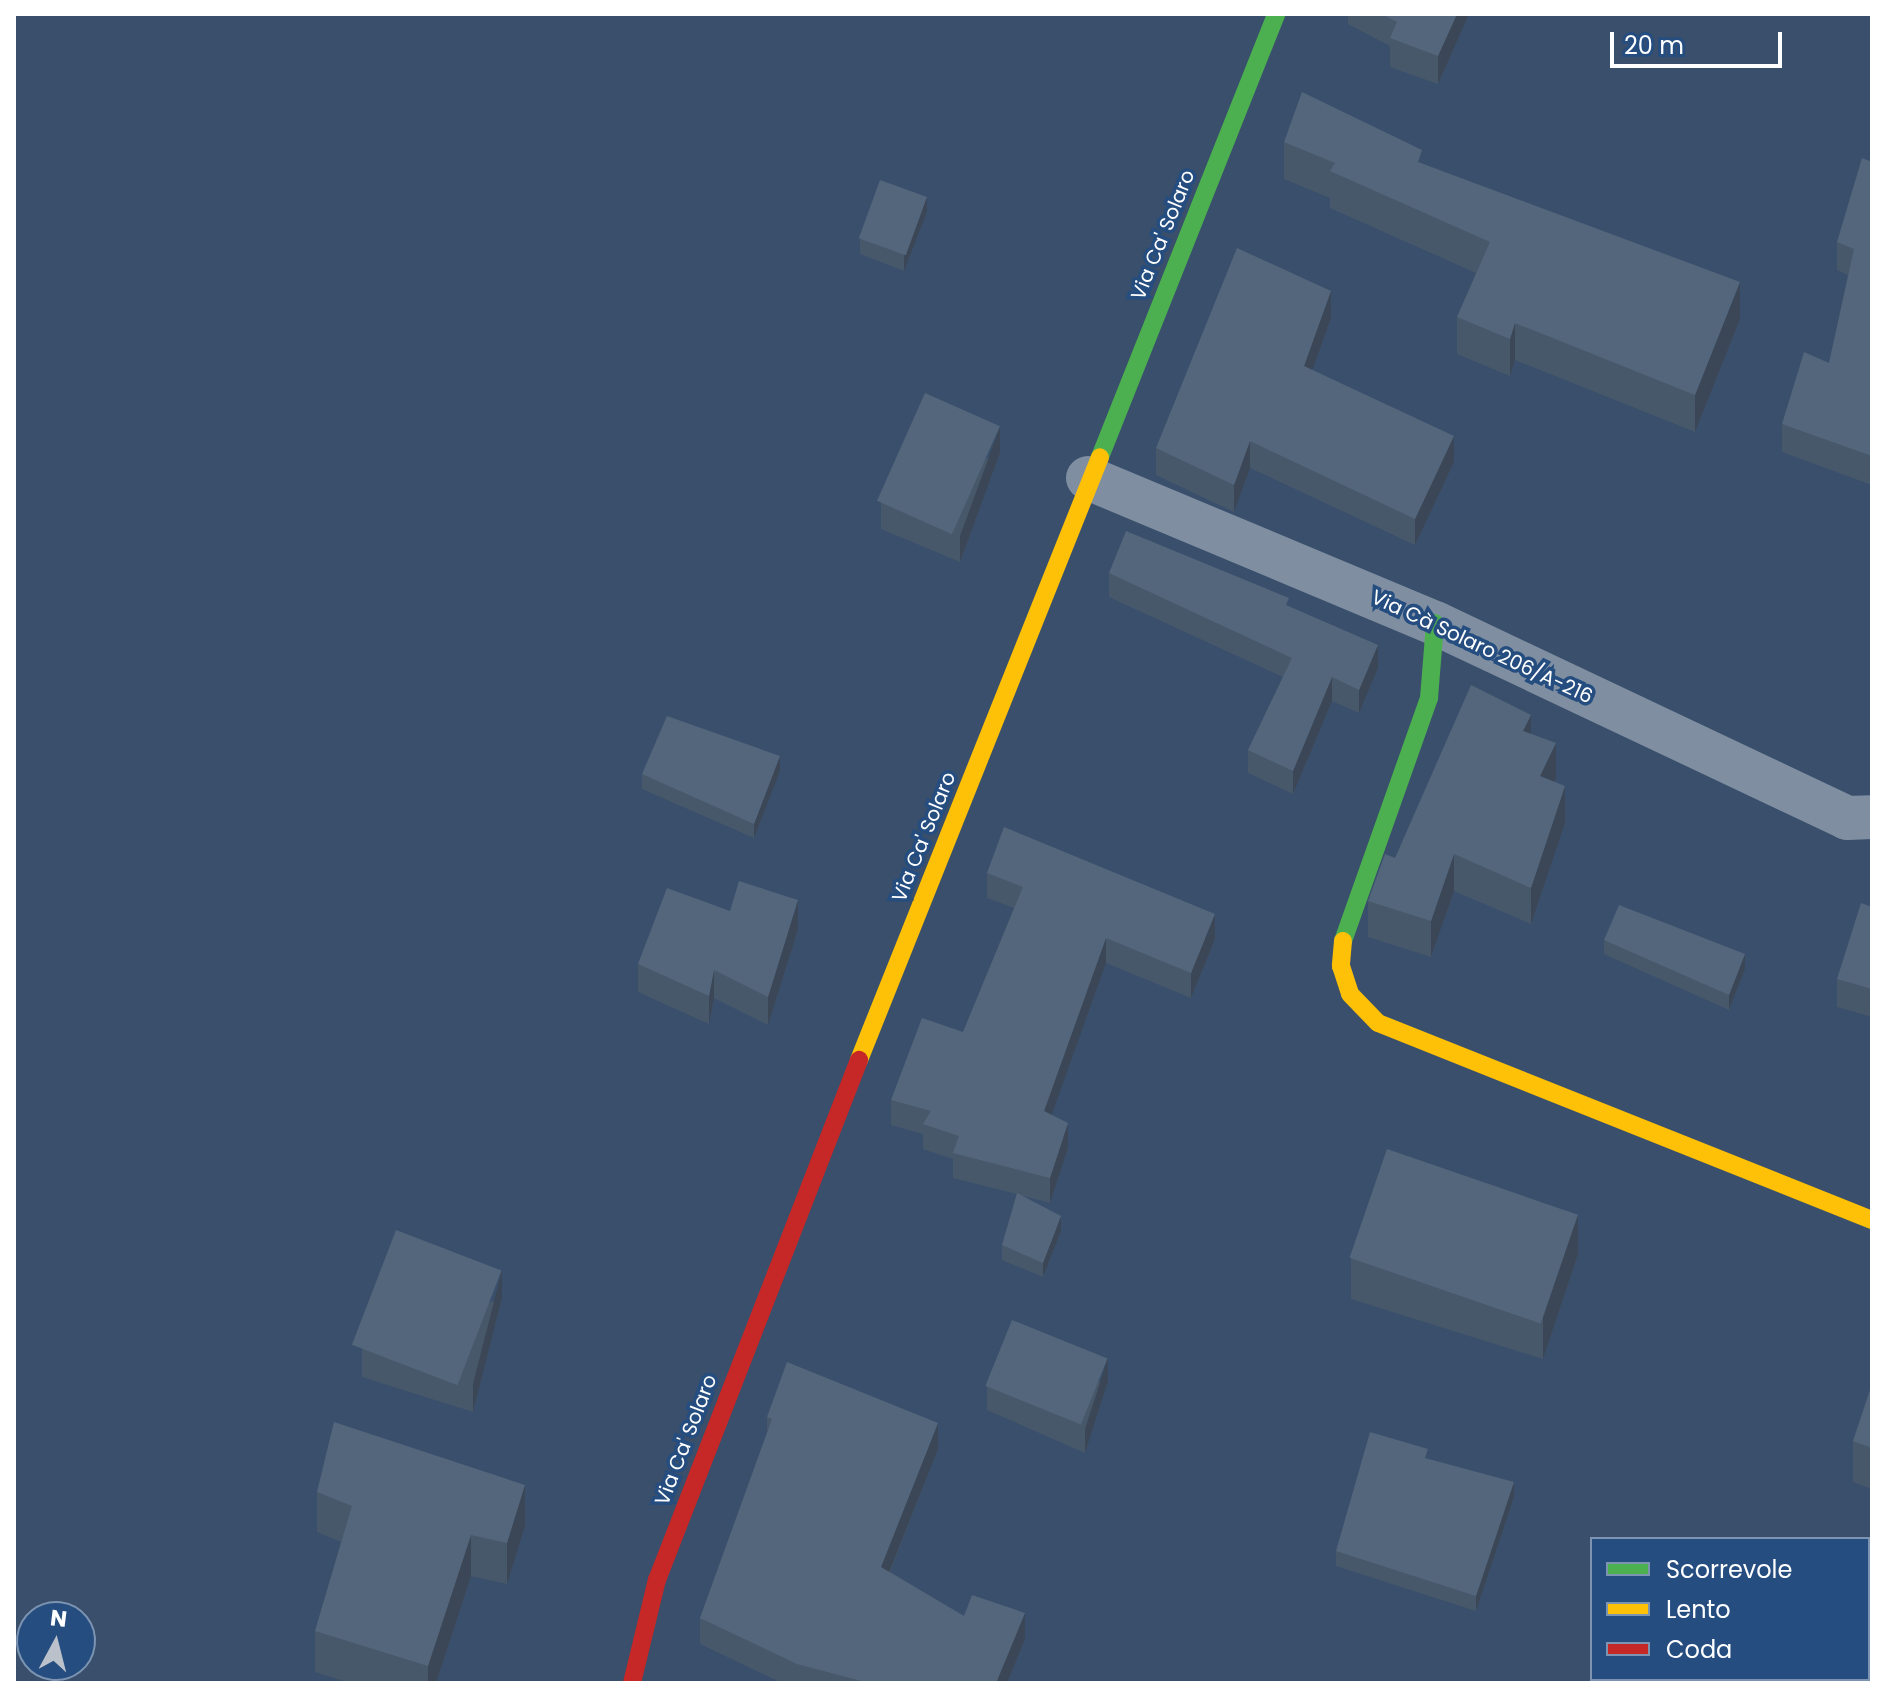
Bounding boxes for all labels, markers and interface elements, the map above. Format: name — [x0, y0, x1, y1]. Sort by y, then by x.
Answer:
scale bar — [1614, 16, 1786, 66]
text: 20 m — [1624, 29, 1684, 62]
street label: Via Ca' Solaro — [1126, 167, 1200, 303]
street label: Via Cà Solaro 206/A-216 — [1367, 585, 1597, 709]
street label: Via Ca' Solaro — [887, 769, 961, 905]
street label: Via Ca' Solaro — [650, 1371, 722, 1509]
legend — [1590, 1537, 1870, 1681]
text: Scorrevole — [1666, 1553, 1792, 1586]
text: Lento — [1666, 1593, 1731, 1626]
north arrow — [16, 1601, 96, 1681]
text: N — [49, 1602, 69, 1635]
text: Coda — [1666, 1633, 1732, 1666]

